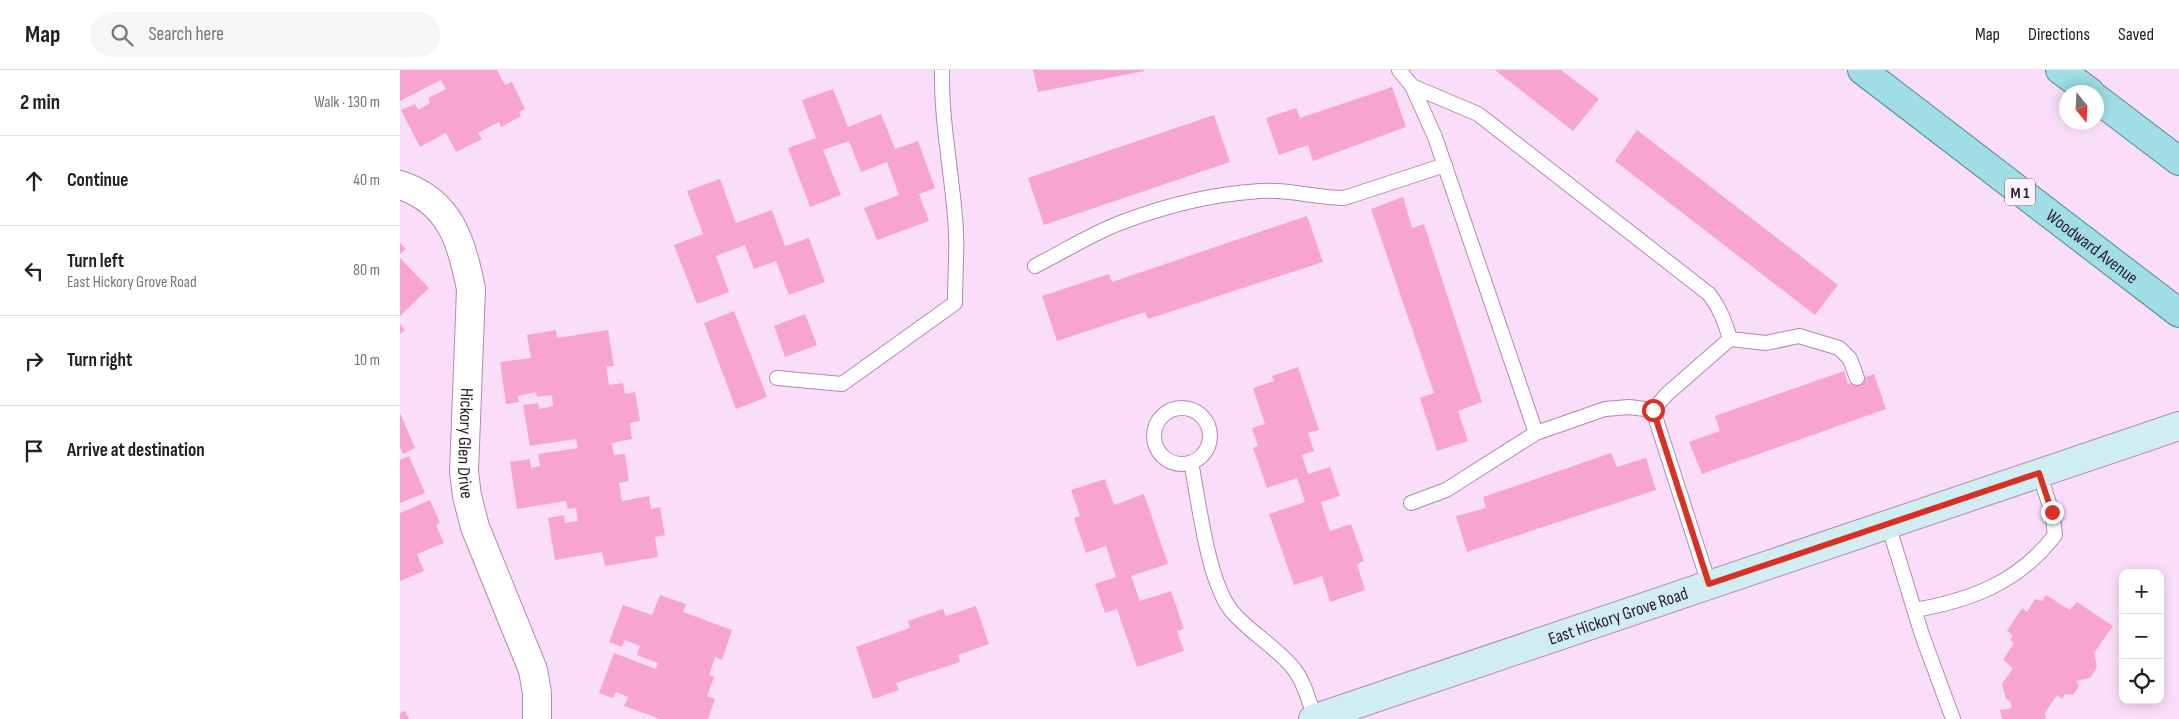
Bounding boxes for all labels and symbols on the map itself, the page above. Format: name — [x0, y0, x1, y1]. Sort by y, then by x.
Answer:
north arrow — [2059, 85, 2104, 130]
road number: M 1 — [2005, 178, 2035, 206]
street label: Woodward Avenue — [2042, 205, 2142, 289]
street label: Hickory Glen Drive — [453, 388, 477, 500]
route start — [1642, 399, 1665, 422]
route end — [2041, 501, 2064, 524]
street label: East Hickory Grove Road — [1546, 583, 1691, 650]

